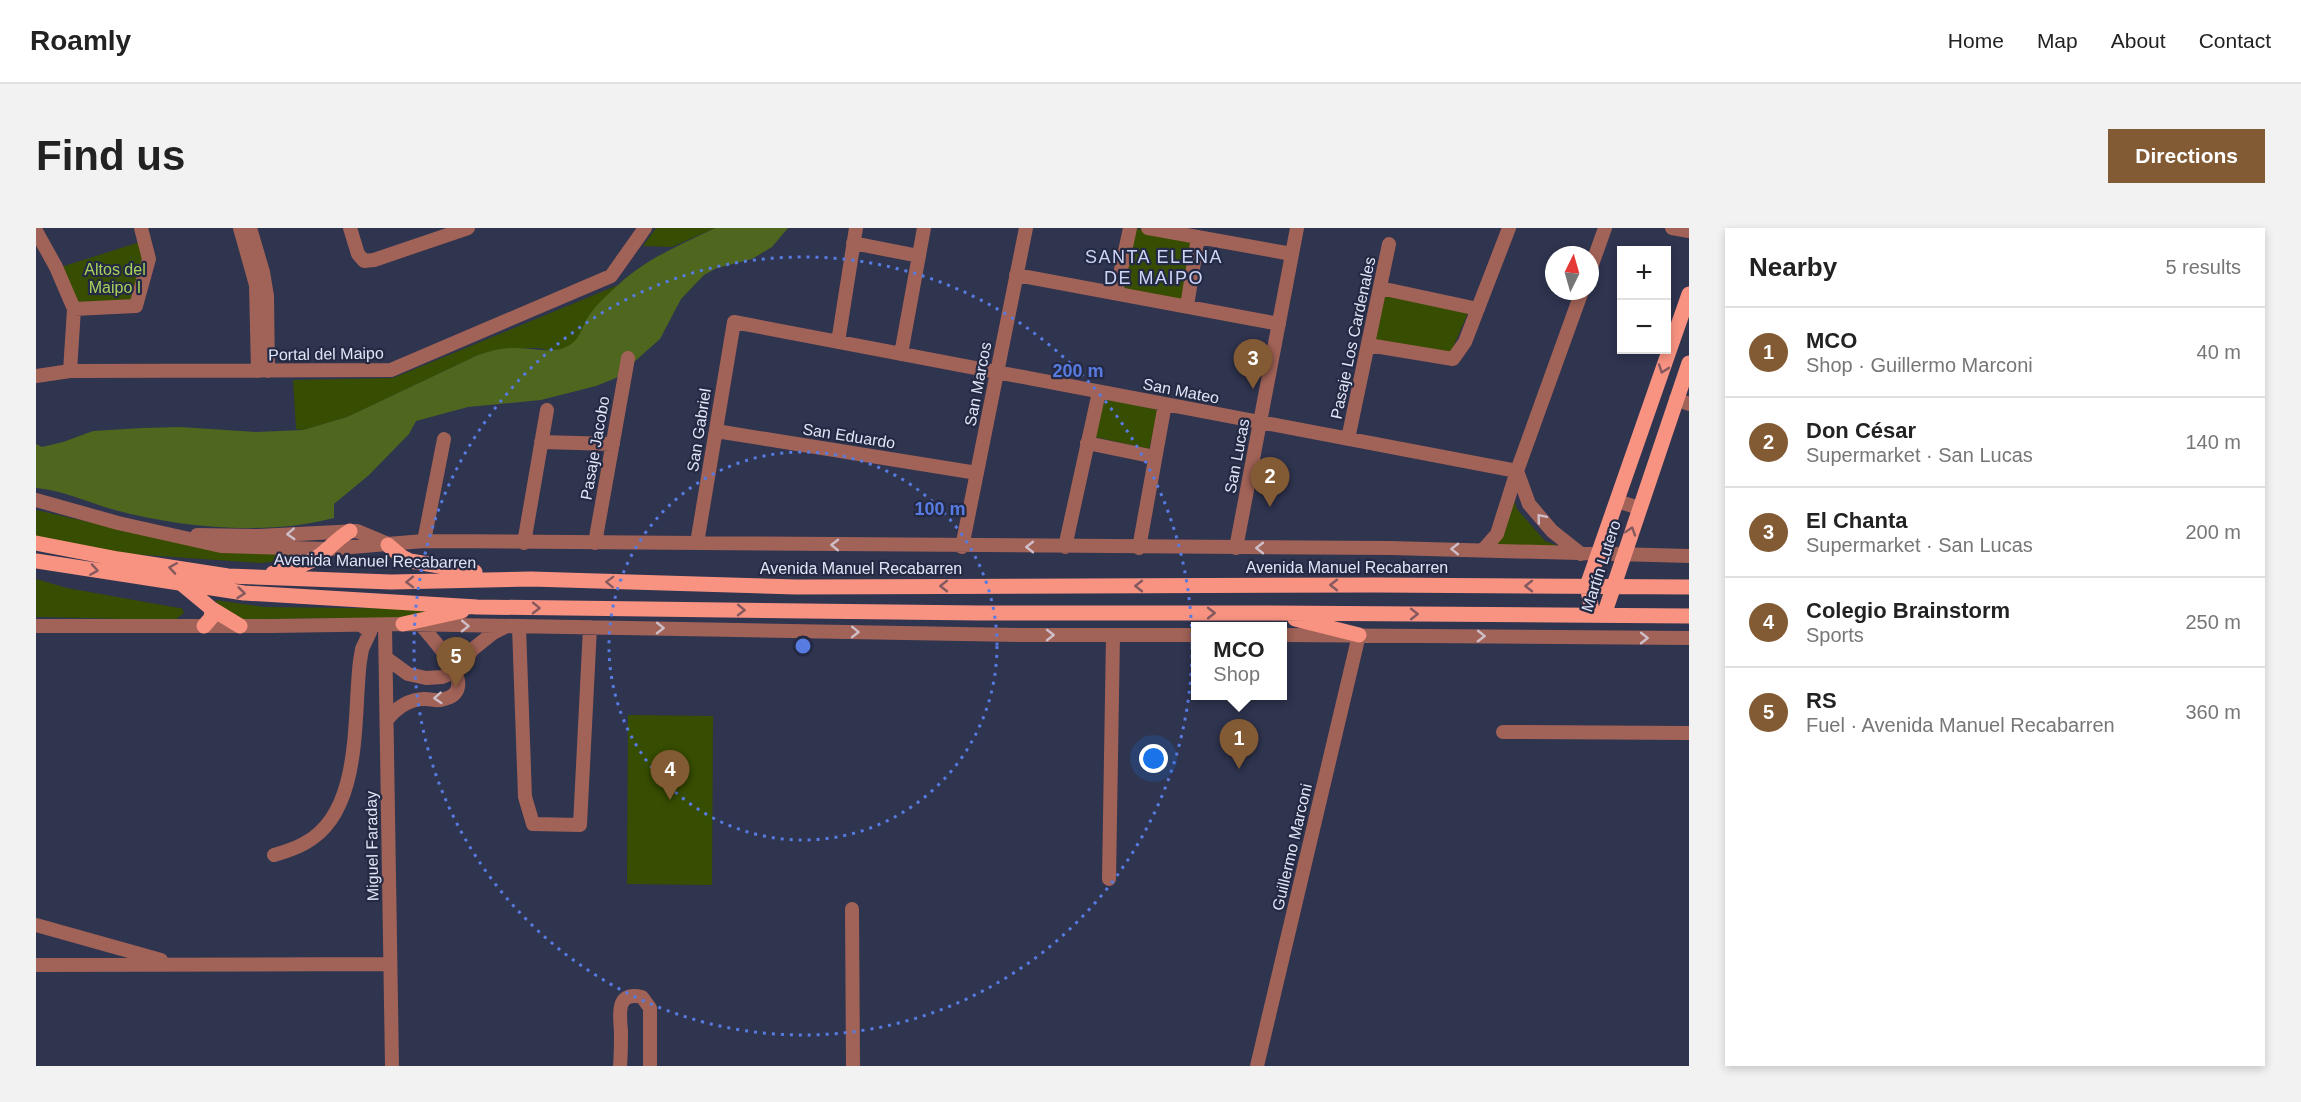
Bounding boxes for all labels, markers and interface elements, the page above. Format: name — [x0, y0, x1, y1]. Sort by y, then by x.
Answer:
text: Roamly — [30, 25, 131, 56]
text: Home — [1948, 29, 2004, 52]
text: Map — [2037, 29, 2078, 52]
text: About — [2111, 29, 2166, 52]
text: Contact — [2199, 29, 2271, 52]
button: Directions — [2108, 129, 2265, 183]
text: Find us — [36, 132, 185, 179]
north arrow — [1545, 246, 1599, 300]
map controls — [1617, 246, 1671, 354]
button: + — [1617, 246, 1671, 300]
district label: SANTA ELENA DE MAIPO — [1085, 247, 1223, 288]
text: Nearby — [1749, 252, 1837, 282]
street label: Pasaje Los Cardenales — [1327, 255, 1379, 421]
text: 5 results — [2165, 256, 2241, 278]
park label: Altos del Maipo I — [84, 261, 146, 296]
button: − — [1617, 300, 1671, 354]
text: MCO — [1806, 328, 1857, 353]
street label: San Marcos — [962, 340, 994, 428]
pin: 3 — [1234, 340, 1272, 389]
text: 1 — [1763, 341, 1774, 363]
text: 40 m — [2197, 341, 2241, 363]
street label: Portal del Maipo — [268, 344, 384, 364]
text: Shop · Guillermo Marconi — [1806, 354, 2033, 376]
text: 200 m — [1052, 361, 1104, 381]
one-way arrow — [1657, 363, 1670, 374]
street label: San Mateo — [1141, 375, 1221, 407]
street label: San Gabriel — [684, 387, 714, 473]
street label: Pasaje Jacobo — [578, 395, 613, 501]
street label: San Lucas — [1221, 417, 1253, 495]
text: Don César — [1806, 418, 1916, 443]
street label: San Eduardo — [802, 420, 897, 452]
text: 2 — [1763, 431, 1774, 453]
text: 140 m — [2185, 431, 2241, 453]
text: Supermarket · San Lucas — [1806, 444, 2033, 466]
pin: 2 — [1250, 458, 1290, 507]
text: 100 m — [914, 499, 966, 519]
text: El Chanta — [1806, 508, 1907, 533]
one-way arrow — [1538, 514, 1549, 525]
street label: Martín Lutero — [1578, 518, 1624, 614]
text: 3 — [1763, 521, 1774, 543]
text: 200 m — [2185, 521, 2241, 543]
one-way arrow — [1624, 526, 1637, 537]
one-way arrow — [287, 528, 296, 541]
text: Supermarket · San Lucas — [1806, 534, 2033, 556]
one-way arrow — [831, 539, 840, 551]
one-way arrow — [1026, 541, 1035, 553]
one-way arrow — [1256, 542, 1265, 554]
one-way arrow — [1451, 543, 1460, 555]
street label: Avenida Manuel Recabarren — [274, 551, 476, 571]
street label: Avenida Manuel Recabarren — [1246, 559, 1448, 576]
street label: Avenida Manuel Recabarren — [760, 560, 962, 577]
one-way arrow — [169, 562, 178, 574]
one-way arrow — [88, 563, 98, 576]
one-way arrow — [405, 575, 414, 588]
one-way arrow — [606, 575, 615, 588]
one-way arrow — [1329, 579, 1338, 591]
one-way arrow — [939, 580, 948, 592]
one-way arrow — [1134, 580, 1143, 592]
one-way arrow — [1524, 580, 1533, 592]
one-way arrow — [236, 586, 245, 599]
text: Colegio Brainstorm — [1806, 598, 2010, 623]
one-way arrow — [531, 602, 540, 614]
one-way arrow — [736, 604, 745, 616]
one-way arrow — [1206, 607, 1215, 619]
one-way arrow — [1410, 608, 1419, 620]
text: 4 — [1763, 611, 1774, 633]
text: 250 m — [2185, 611, 2241, 633]
one-way arrow — [460, 620, 469, 632]
one-way arrow — [655, 622, 664, 634]
popup — [1191, 622, 1287, 700]
text: Sports — [1806, 624, 1864, 646]
one-way arrow — [850, 626, 859, 638]
one-way arrow — [1045, 629, 1054, 641]
one-way arrow — [1476, 630, 1485, 642]
one-way arrow — [1639, 632, 1648, 644]
centre of rings — [793, 636, 813, 656]
text: MCO — [1213, 637, 1265, 662]
pin: 5 — [436, 638, 476, 687]
text: Shop — [1213, 663, 1260, 685]
text: RS — [1806, 688, 1837, 713]
one-way arrow — [433, 691, 443, 704]
text: 5 — [1763, 701, 1774, 723]
text: 360 m — [2185, 701, 2241, 723]
text: Fuel · Avenida Manuel Recabarren — [1806, 714, 2115, 736]
pin: 1 — [1220, 720, 1258, 769]
your location — [1139, 744, 1168, 773]
pin: 4 — [650, 750, 690, 800]
street label: Guillermo Marconi — [1269, 782, 1315, 912]
street label: Miguel Faraday — [363, 791, 381, 901]

